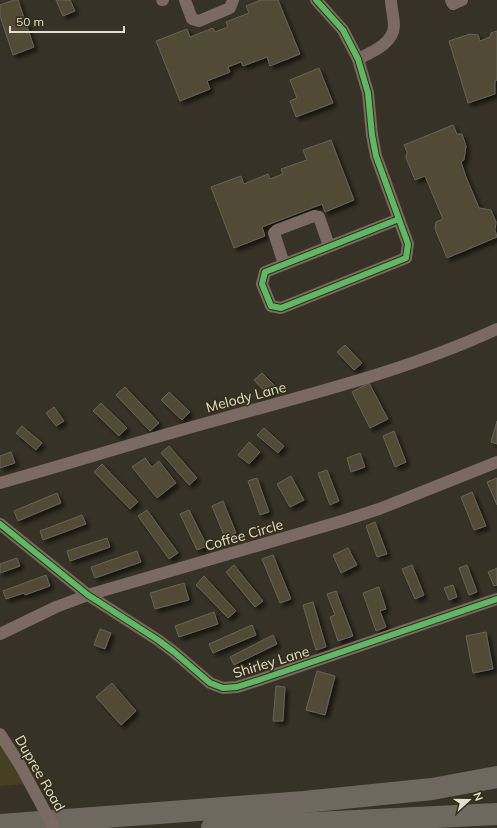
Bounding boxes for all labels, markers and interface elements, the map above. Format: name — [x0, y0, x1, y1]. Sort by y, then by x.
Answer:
scale bar — [10, 8, 124, 34]
text: 50 m — [16, 14, 44, 29]
street label: Melody Lane — [204, 378, 288, 416]
street label: Coffee Circle — [203, 515, 285, 555]
street label: Shirley Lane — [231, 642, 311, 682]
street label: Dupree Road — [11, 732, 69, 814]
north arrow — [449, 780, 489, 820]
text: N — [470, 790, 486, 803]

